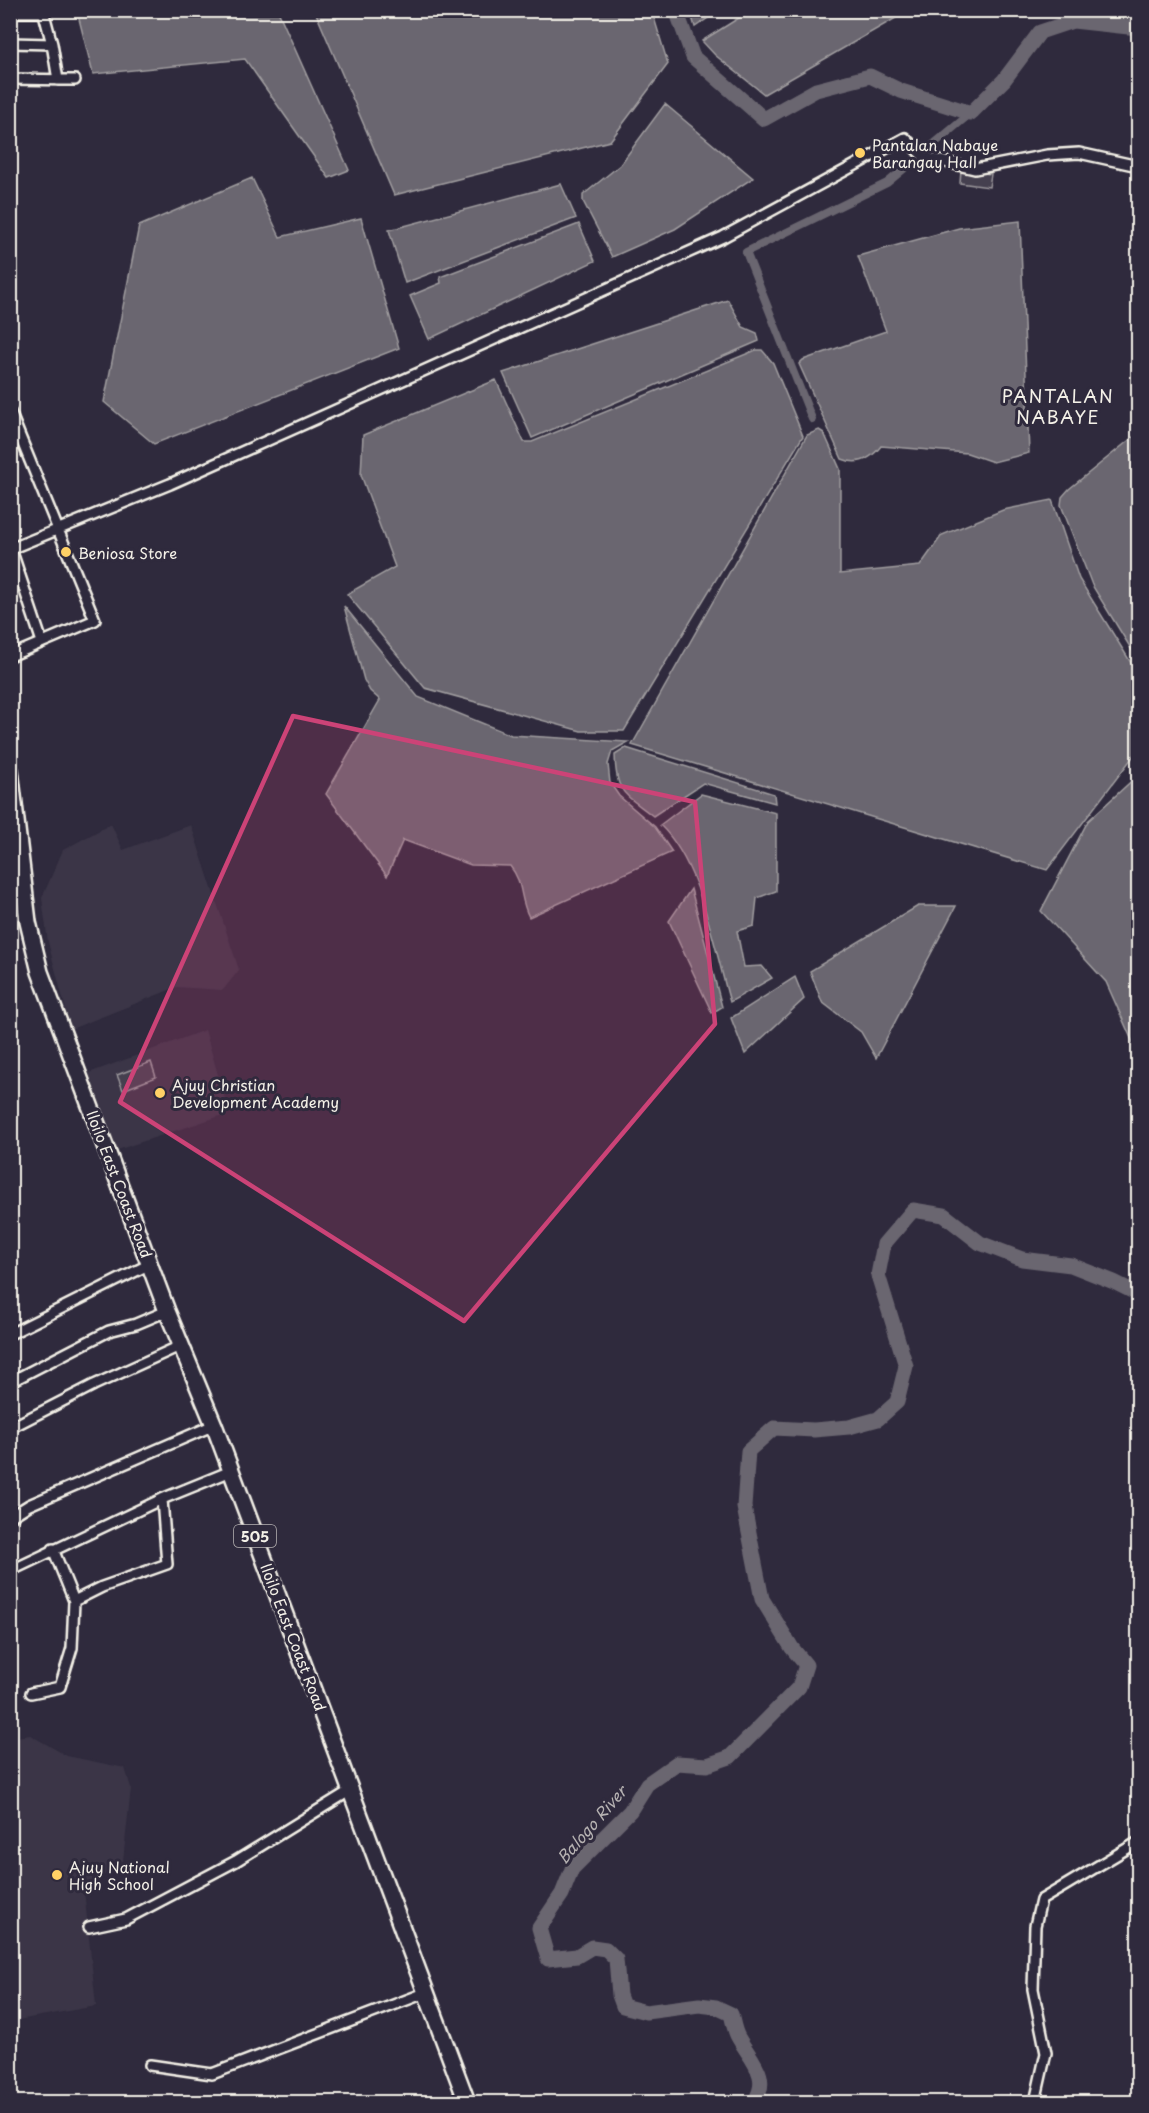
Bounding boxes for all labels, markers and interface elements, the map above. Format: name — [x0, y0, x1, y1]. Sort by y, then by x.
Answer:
place label: Pantalan Nabaye Barangay Hall — [872, 133, 998, 173]
marker: Pantalan Nabaye Barangay Hall — [853, 146, 867, 160]
district label: PANTALAN NABAYE — [1002, 382, 1114, 430]
place label: Beniosa Store — [78, 541, 177, 564]
marker: Beniosa Store — [59, 545, 73, 559]
place label: Ajuy Christian Development Academy — [172, 1073, 339, 1113]
marker: Ajuy Christian Development Academy — [153, 1086, 167, 1100]
street label: Iloilo East Coast Road — [81, 1107, 159, 1261]
road number: 505 — [234, 1525, 276, 1547]
street label: Iloilo East Coast Road — [255, 1560, 333, 1714]
water label: Balogo River — [550, 1778, 633, 1868]
place label: Ajuy National High School — [69, 1855, 170, 1895]
marker: Ajuy National High School — [50, 1868, 64, 1882]

